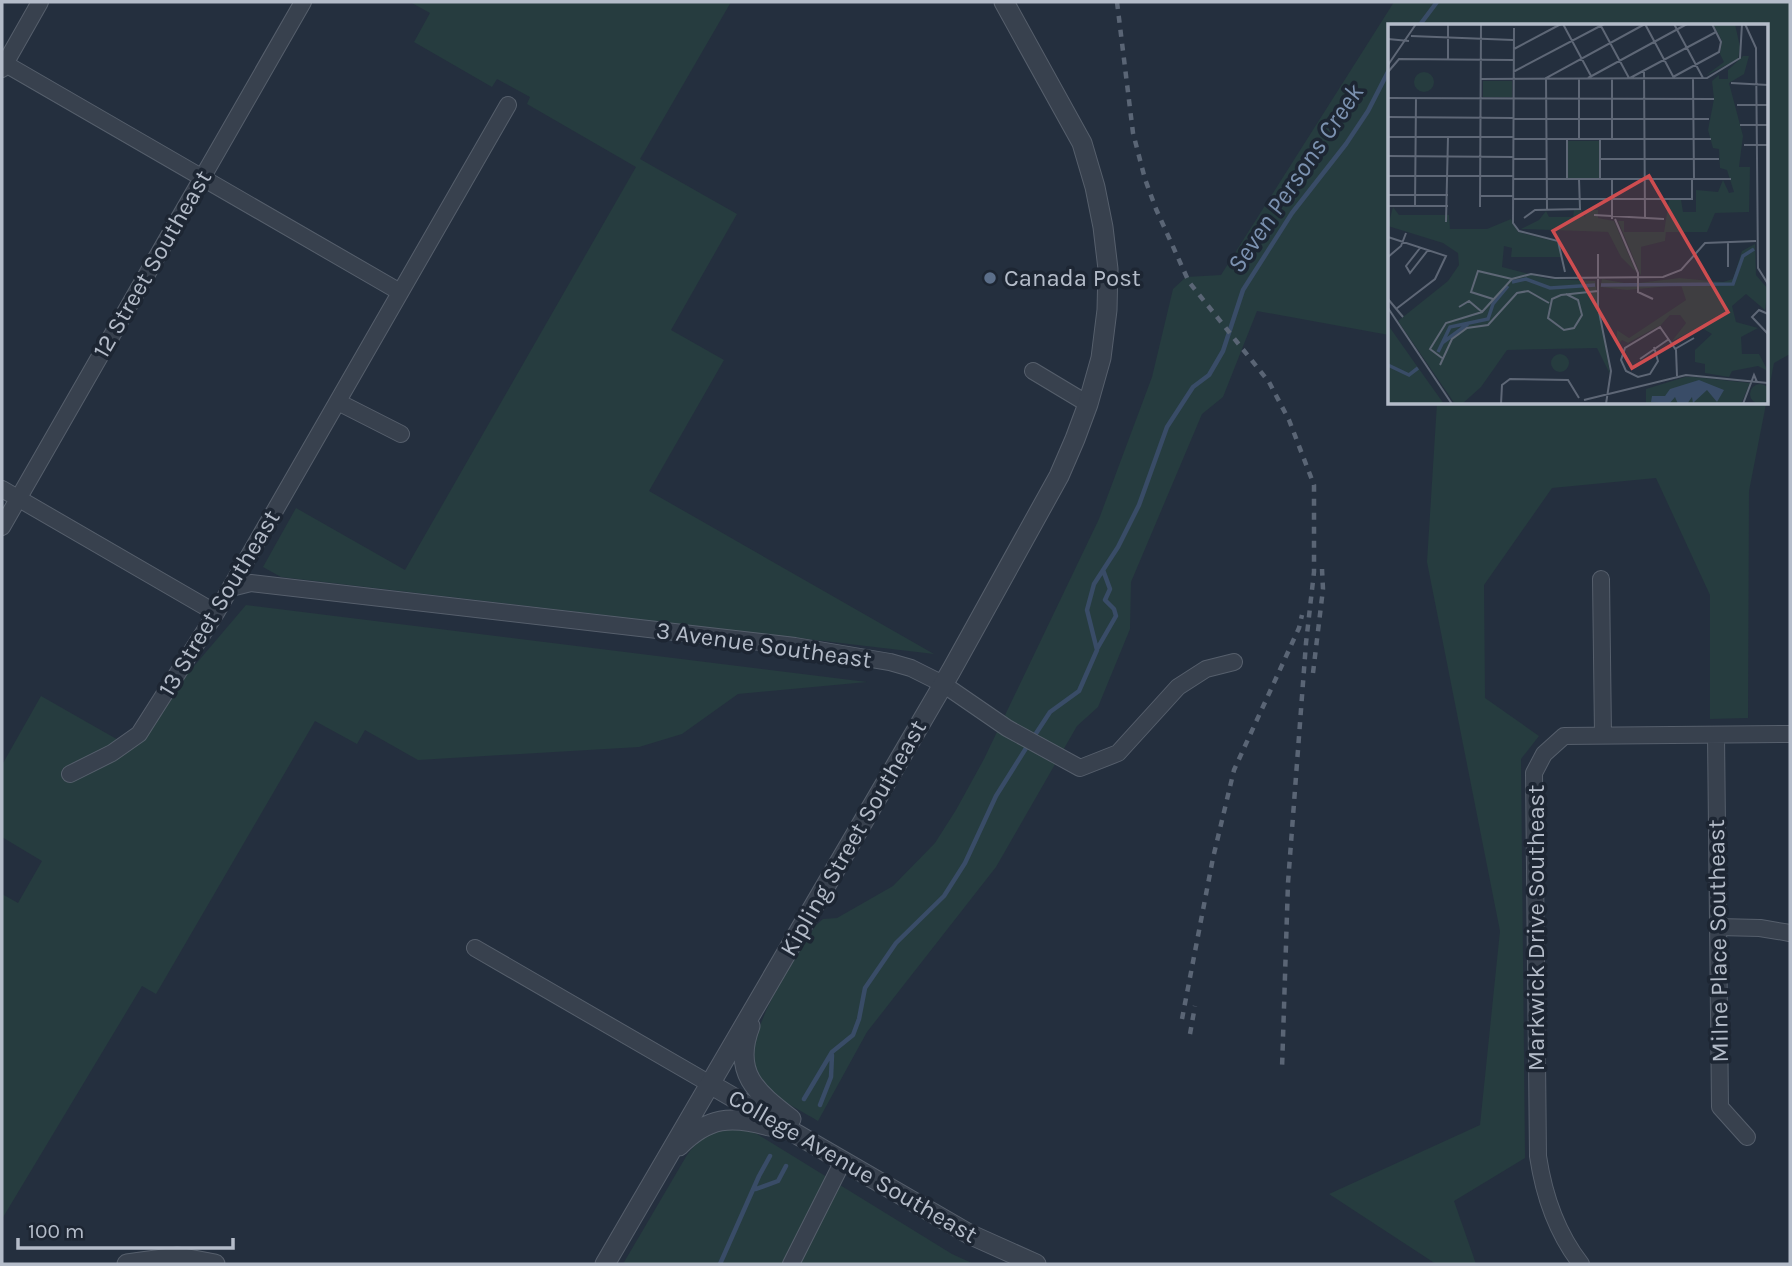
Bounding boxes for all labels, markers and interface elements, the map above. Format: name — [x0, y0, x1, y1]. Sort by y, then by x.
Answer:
inset map — [1388, 24, 1768, 404]
water label: Seven Persons Creek — [1221, 77, 1371, 279]
street label: 12 Street Southeast — [87, 165, 217, 363]
place label: Canada Post — [1004, 264, 1141, 292]
marker: Canada Post — [982, 270, 998, 286]
street label: 13 Street Southeast — [152, 505, 286, 701]
street label: 3 Avenue Southeast — [654, 616, 874, 674]
street label: Kipling Street Southeast — [774, 715, 932, 961]
street label: Markwick Drive Southeast — [1522, 785, 1550, 1071]
street label: Milne Place Southeast — [1702, 819, 1734, 1063]
street label: College Avenue Southeast — [724, 1083, 982, 1249]
scale bar — [18, 1206, 233, 1250]
text: 100 m — [28, 1219, 85, 1243]

